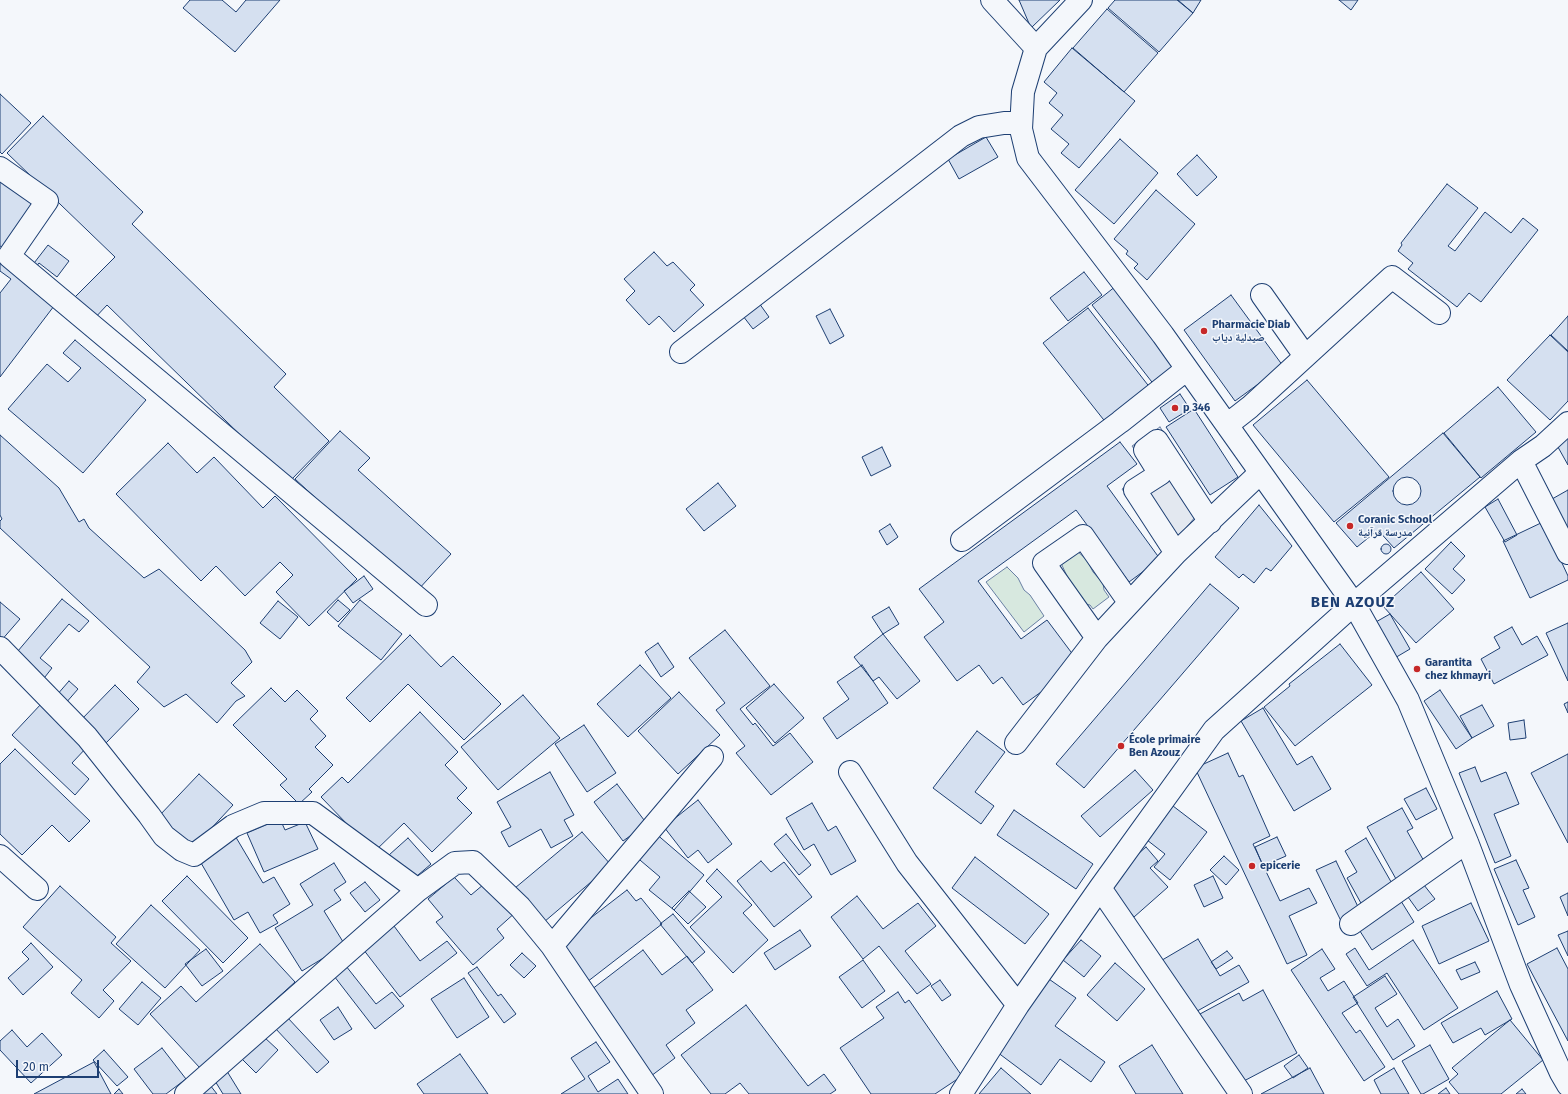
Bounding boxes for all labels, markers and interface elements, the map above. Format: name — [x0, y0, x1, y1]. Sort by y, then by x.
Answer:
place label: Pharmacie Diab صيدلية دياب — [1212, 318, 1290, 344]
marker: Pharmacie Diab صيدلية دياب — [1199, 326, 1209, 336]
place label: p 346 — [1183, 401, 1210, 415]
marker: p 346 — [1170, 403, 1180, 413]
place label: Coranic School مدرسة قرآنية — [1358, 513, 1432, 539]
marker: Coranic School مدرسة قرآنية — [1345, 521, 1355, 531]
district label: BEN AZOUZ — [1311, 594, 1395, 612]
place label: Garantita chez khmayri — [1425, 656, 1491, 682]
marker: Garantita chez khmayri — [1412, 664, 1422, 674]
place label: École primaire Ben Azouz — [1129, 733, 1201, 759]
marker: École primaire Ben Azouz — [1116, 741, 1126, 751]
place label: epicerie — [1260, 859, 1300, 873]
marker: epicerie — [1247, 861, 1257, 871]
scale bar — [18, 1052, 101, 1078]
text: 20 m — [23, 1060, 49, 1074]

